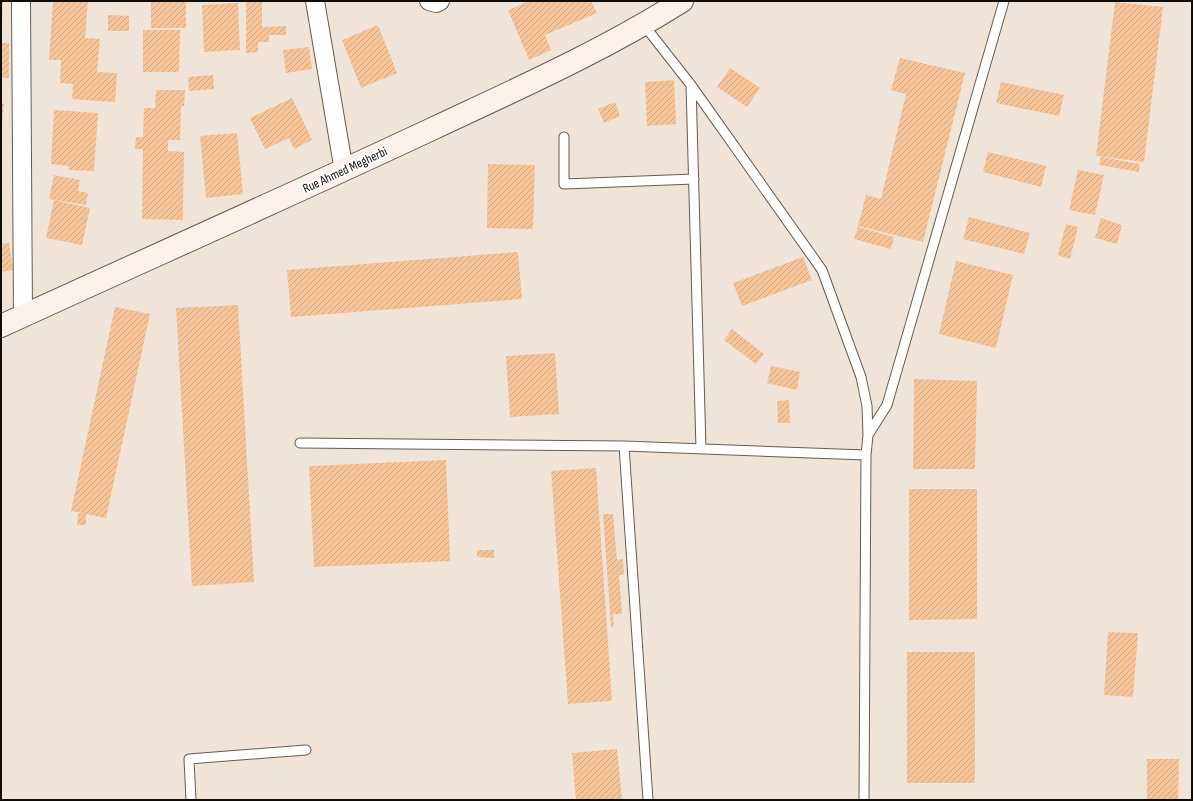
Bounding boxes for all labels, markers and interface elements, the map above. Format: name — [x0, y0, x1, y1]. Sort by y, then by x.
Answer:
street label: Rue Ahmed Megherbi — [300, 143, 390, 197]

